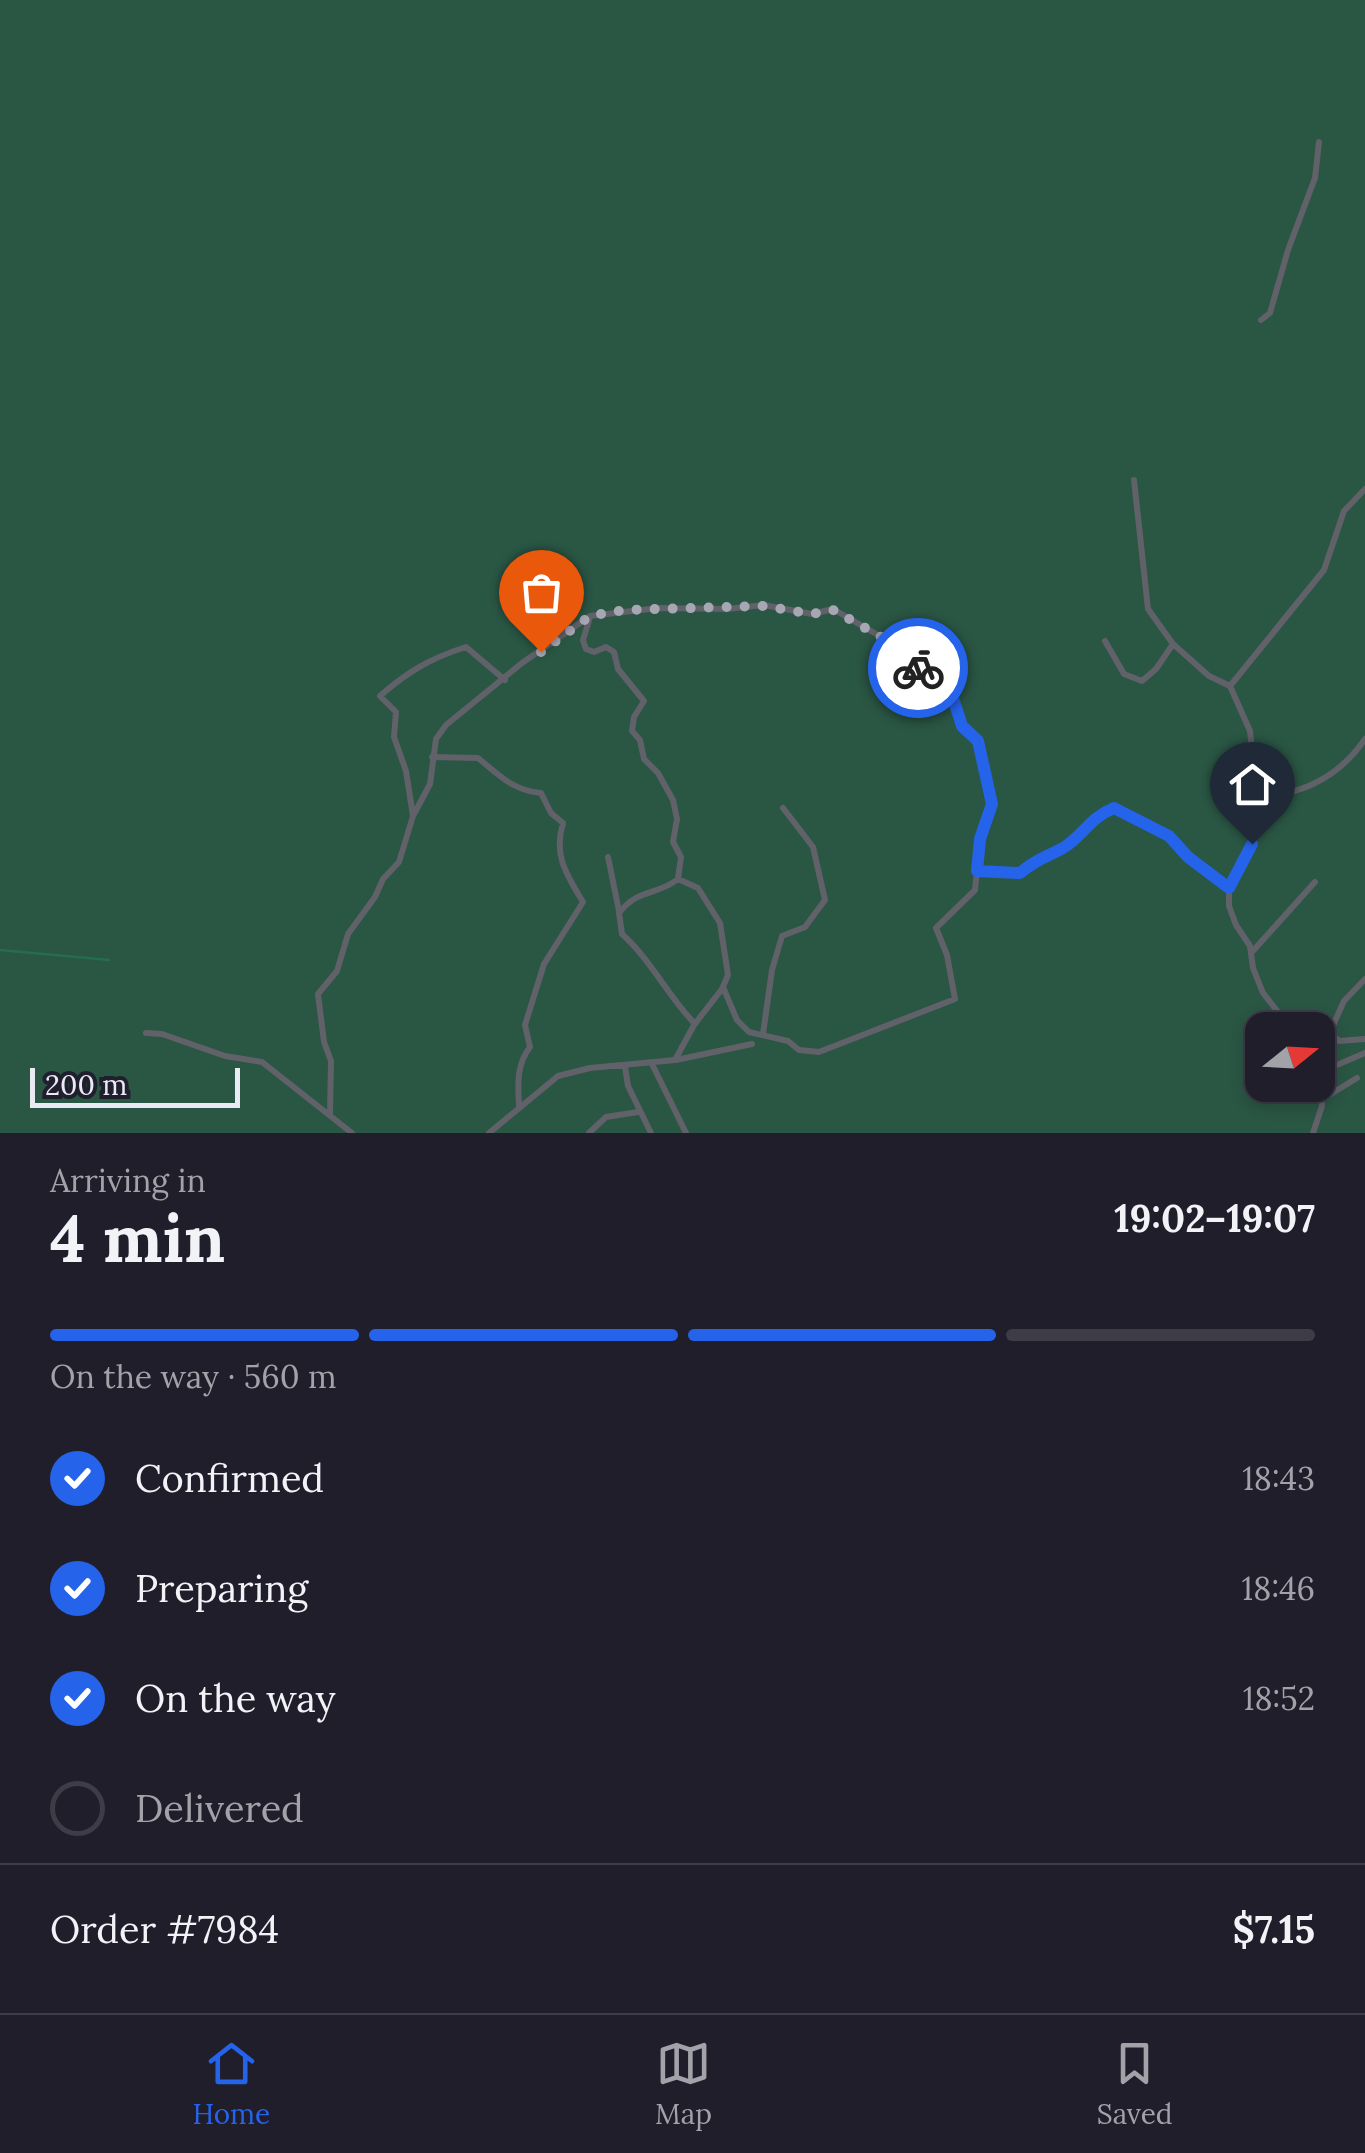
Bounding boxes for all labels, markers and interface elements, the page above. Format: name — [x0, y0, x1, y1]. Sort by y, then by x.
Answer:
pin — [499, 550, 584, 653]
icon: bag — [514, 565, 569, 620]
courier — [868, 618, 968, 718]
icon: bike — [891, 641, 946, 696]
pin — [1210, 742, 1295, 845]
icon: home — [1225, 757, 1280, 812]
north arrow — [1245, 1012, 1335, 1102]
map controls — [1245, 1012, 1335, 1102]
scale bar — [30, 1063, 240, 1108]
text: 200 m — [45, 1067, 127, 1103]
text: Arriving in — [50, 1160, 206, 1201]
text: 19:02–19:07 — [1114, 1194, 1315, 1242]
text: 4 min — [50, 1197, 225, 1280]
text: On the way · 560 m — [50, 1356, 337, 1397]
icon: check — [50, 1451, 105, 1506]
text: Confirmed — [135, 1454, 324, 1502]
text: 18:43 — [1242, 1458, 1315, 1499]
icon: check — [50, 1561, 105, 1616]
text: Preparing — [135, 1564, 308, 1612]
text: 18:46 — [1242, 1568, 1315, 1609]
icon: check — [50, 1671, 105, 1726]
text: On the way — [135, 1674, 336, 1722]
text: 18:52 — [1243, 1678, 1315, 1719]
text: Delivered — [135, 1784, 304, 1832]
text: Order #7984 — [50, 1905, 279, 1953]
text: $7.15 — [1232, 1905, 1315, 1953]
tab: Home — [192, 2036, 270, 2132]
tab: Map — [655, 2036, 712, 2132]
tab: Saved — [1097, 2036, 1173, 2132]

